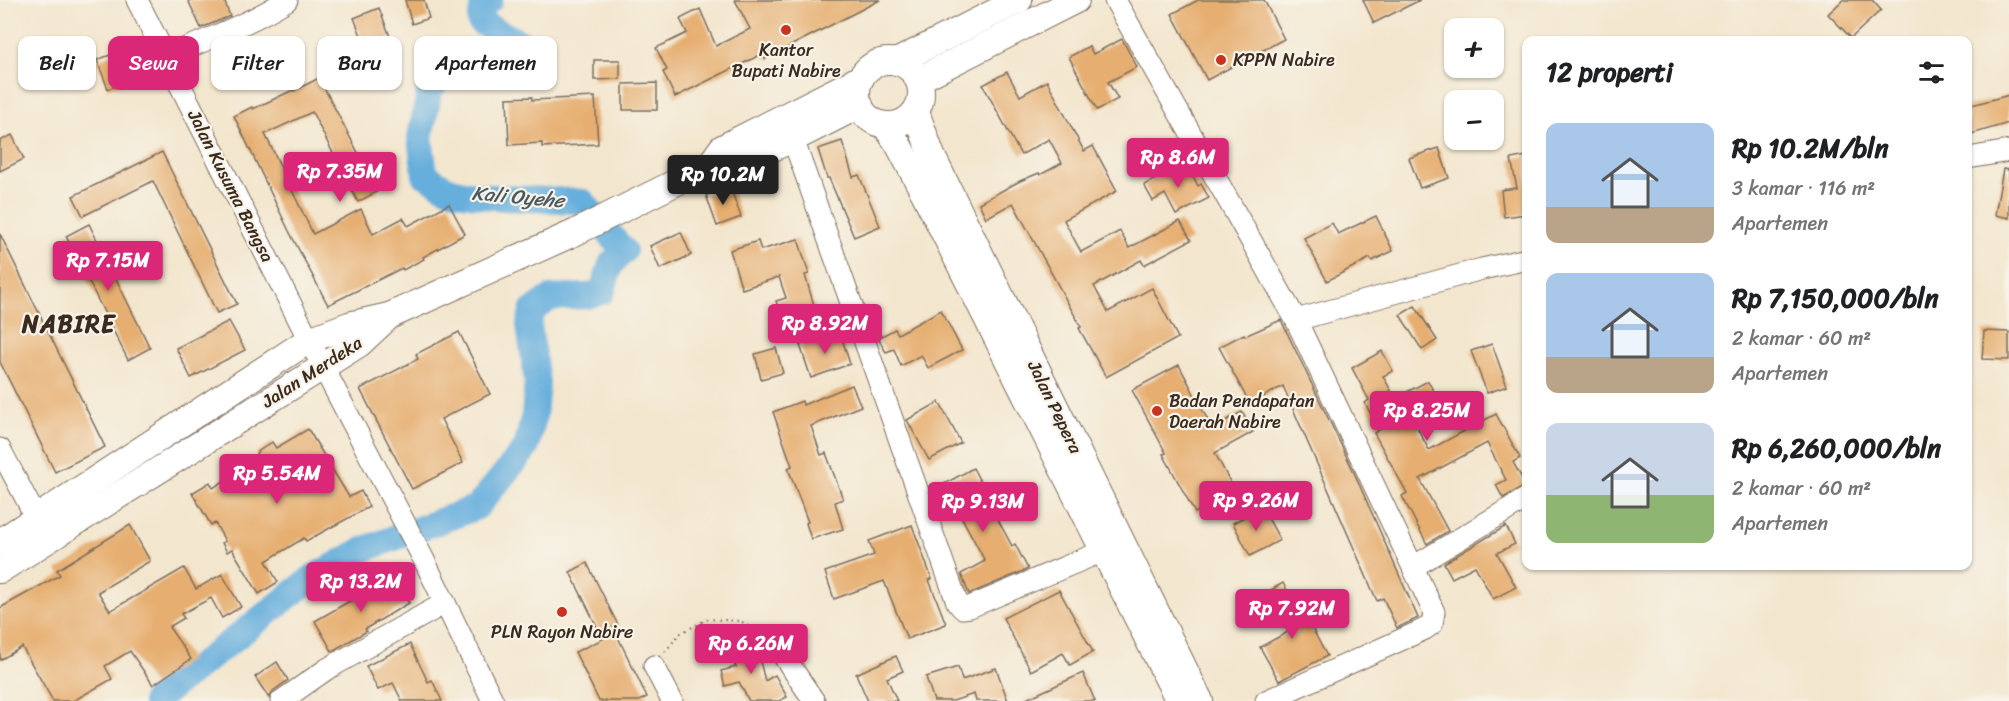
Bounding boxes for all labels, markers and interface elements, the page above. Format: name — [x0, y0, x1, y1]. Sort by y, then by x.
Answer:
map controls — [1444, 18, 1504, 150]
button: + — [1444, 18, 1504, 78]
marker: Kantor Bupati Nabire — [779, 23, 793, 37]
place label: Kantor Bupati Nabire — [731, 34, 841, 87]
chip: Beli — [18, 36, 96, 90]
chip: Sewa — [108, 36, 199, 90]
chip: Filter — [211, 36, 305, 90]
chip: Baru — [317, 36, 402, 90]
chip: Apartemen — [414, 36, 557, 90]
place label: KPPN Nabire — [1233, 44, 1335, 76]
text: 12 properti — [1546, 49, 1673, 95]
marker: KPPN Nabire — [1214, 53, 1228, 67]
icon: filters — [1915, 56, 1948, 89]
button: − — [1444, 90, 1504, 150]
street label: Jalan Kusuma Bangsa — [178, 103, 283, 268]
text: Rp 10.2M/bln — [1732, 125, 1889, 171]
pin: Rp 8.6M — [1123, 138, 1233, 189]
text: Rp 8.6M — [1141, 140, 1215, 175]
icon: home — [1594, 147, 1666, 219]
pin: Rp 7.35M — [278, 152, 402, 203]
text: Rp 7.35M — [298, 154, 382, 189]
pin: Rp 10.2M — [661, 155, 785, 206]
text: Rp 10.2M — [681, 157, 765, 192]
text: 3 kamar · 116 m² — [1732, 171, 1875, 206]
water label: Kali Oyehe — [470, 176, 567, 219]
text: Apartemen — [1732, 206, 1828, 241]
pin: Rp 7.15M — [46, 241, 170, 292]
text: Rp 7.15M — [67, 243, 149, 278]
text: Rp 7,150,000/bln — [1732, 275, 1939, 321]
icon: home — [1594, 297, 1666, 369]
district label: NABIRE — [21, 303, 116, 345]
pin: Rp 8.92M — [763, 304, 887, 355]
text: Rp 8.92M — [782, 306, 868, 341]
text: 2 kamar · 60 m² — [1732, 321, 1871, 356]
street label: Jalan Merdeka — [254, 327, 370, 417]
street label: Jalan Pepera — [1018, 354, 1092, 460]
text: Apartemen — [1732, 356, 1828, 391]
place label: Badan Pendapatan Daerah Nabire — [1169, 385, 1315, 438]
pin: Rp 8.25M — [1365, 391, 1489, 442]
text: Rp 8.25M — [1384, 393, 1470, 428]
marker: Badan Pendapatan Daerah Nabire — [1150, 404, 1164, 418]
text: Rp 6,260,000/bln — [1732, 425, 1941, 471]
icon: home — [1594, 447, 1666, 519]
pin: Rp 5.54M — [215, 454, 339, 505]
text: Rp 5.54M — [233, 456, 321, 491]
text: 2 kamar · 60 m² — [1732, 471, 1871, 506]
pin: Rp 9.26M — [1194, 481, 1318, 532]
pin: Rp 9.13M — [921, 482, 1045, 533]
text: Rp 9.26M — [1213, 483, 1299, 518]
text: Rp 9.13M — [942, 484, 1024, 519]
text: Apartemen — [1732, 506, 1828, 541]
pin: Rp 13.2M — [299, 562, 423, 613]
text: Rp 13.2M — [320, 564, 402, 599]
pin: Rp 7.92M — [1230, 589, 1354, 640]
text: Rp 7.92M — [1249, 591, 1335, 626]
marker: PLN Rayon Nabire — [555, 605, 569, 619]
place label: PLN Rayon Nabire — [491, 616, 633, 648]
pin: Rp 6.26M — [689, 624, 813, 675]
text: Rp 6.26M — [709, 626, 793, 661]

